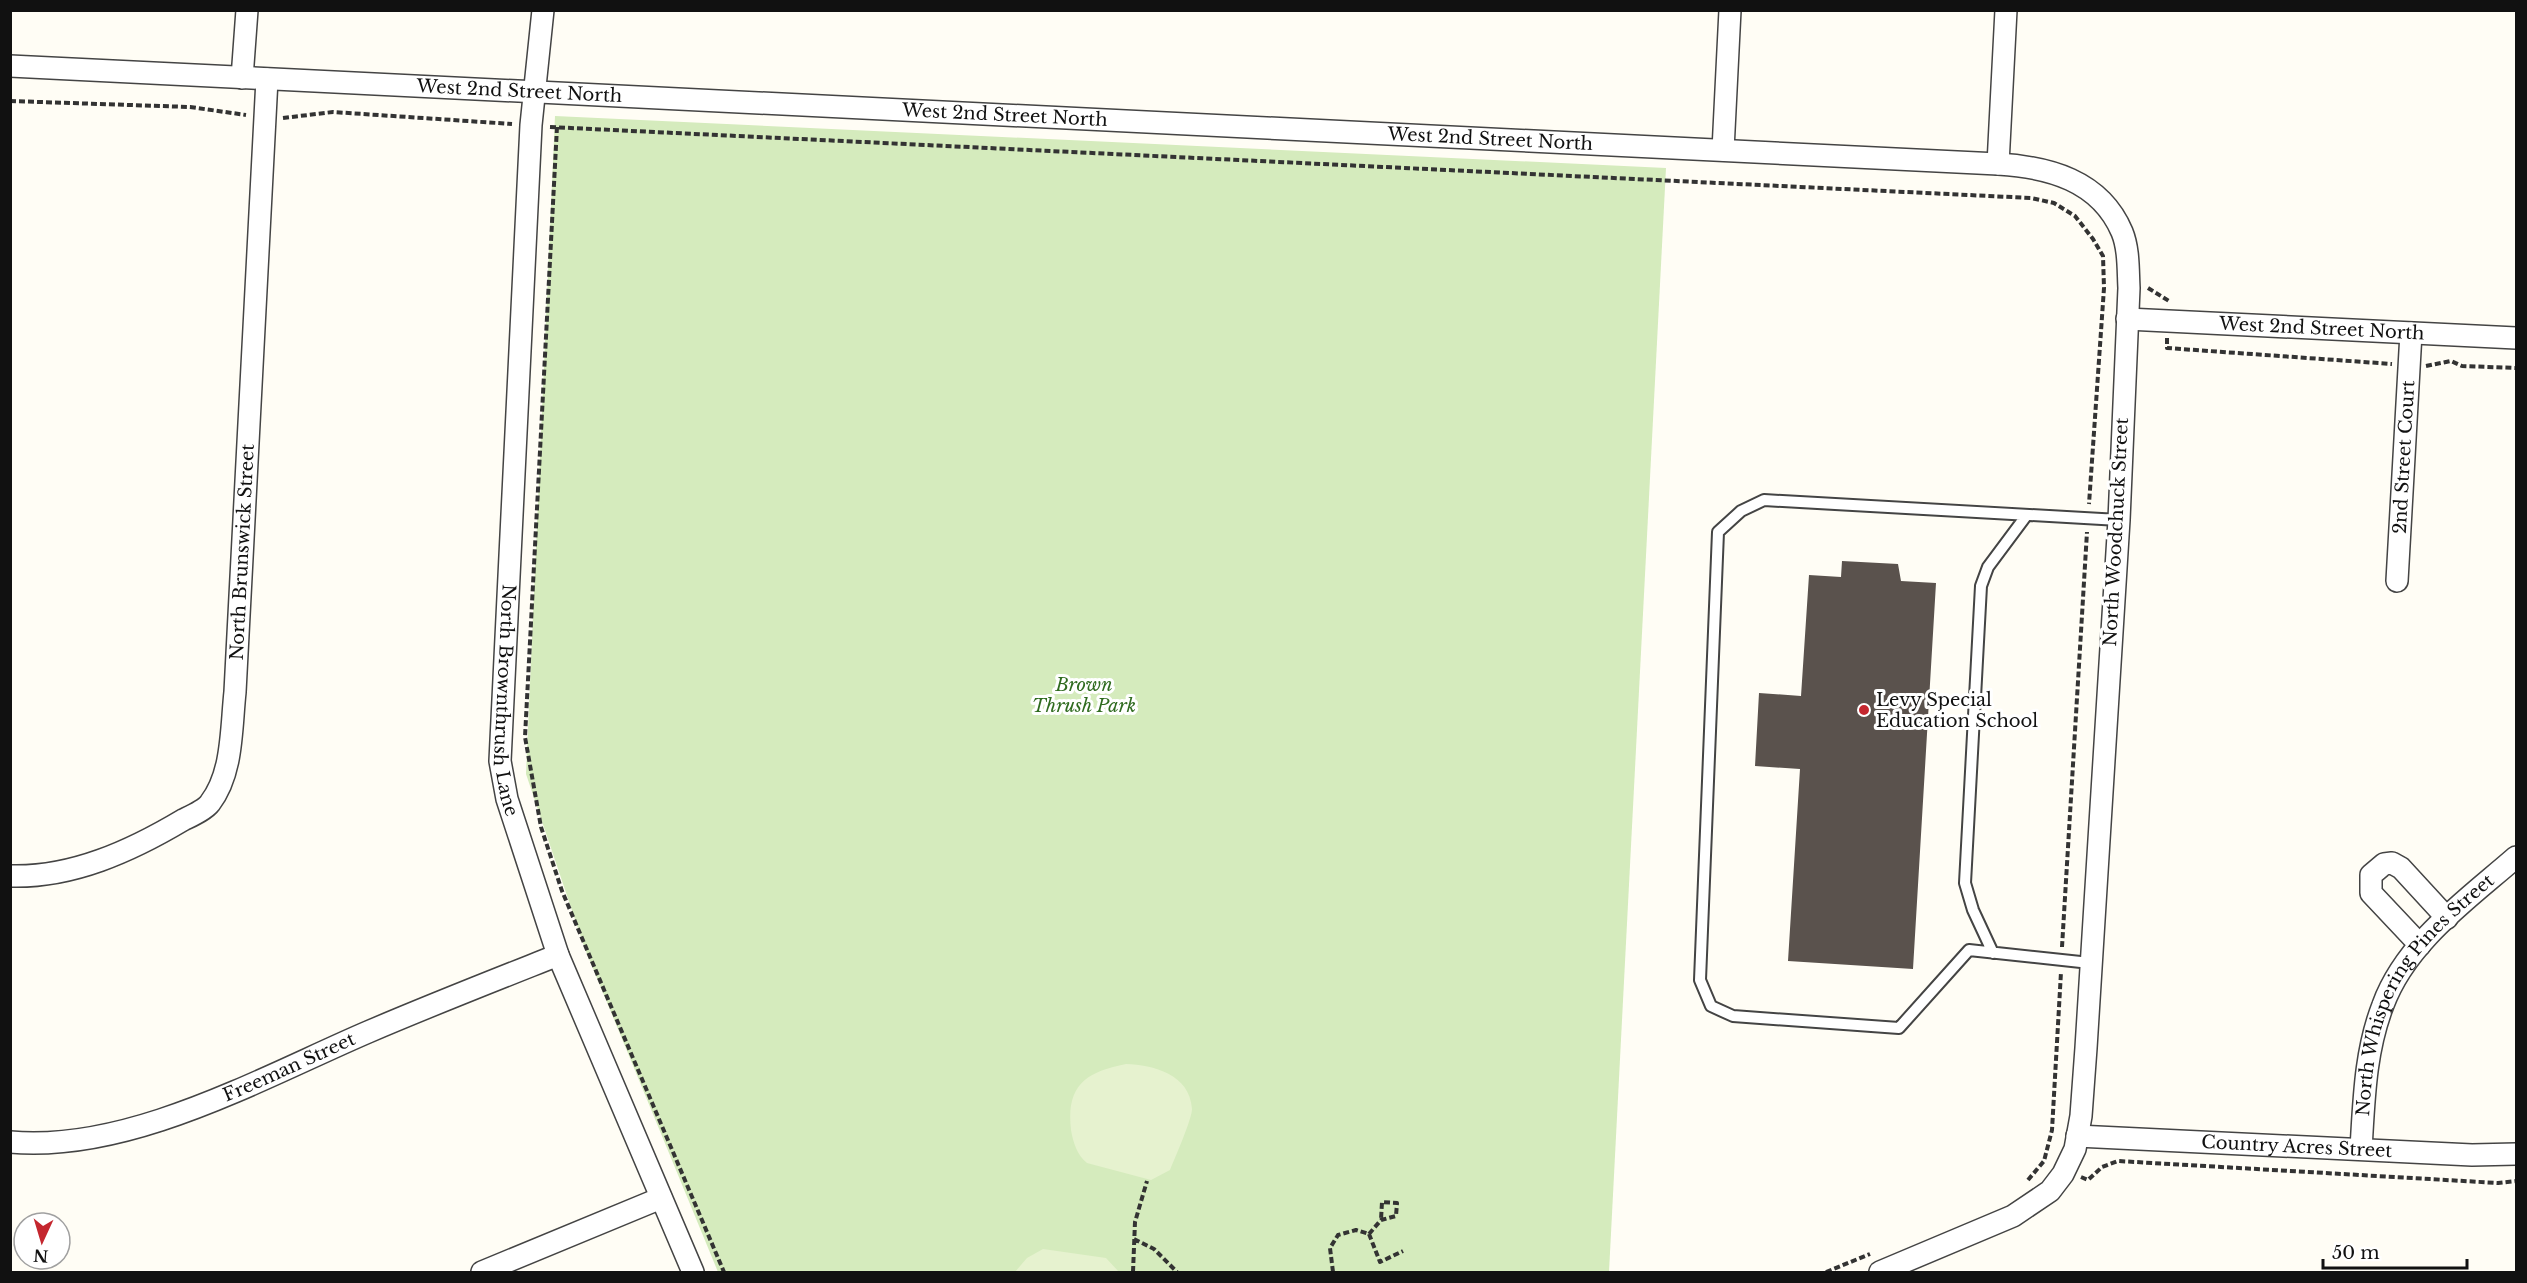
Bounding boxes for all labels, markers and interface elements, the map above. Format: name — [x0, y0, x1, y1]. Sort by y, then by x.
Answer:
street label: West 2nd Street North — [415, 75, 623, 107]
street label: West 2nd Street North — [900, 99, 1108, 131]
street label: West 2nd Street North — [1386, 123, 1594, 155]
street label: West 2nd Street North — [2217, 312, 2425, 345]
street label: 2nd Street Court — [2389, 380, 2419, 535]
street label: North Woodchuck Street — [2099, 417, 2133, 647]
street label: North Brunswick Street — [226, 443, 259, 661]
street label: North Brownthrush Lane — [489, 584, 523, 819]
park label: Brown Thrush Park — [1032, 674, 1136, 717]
place label: Levy Special Education School — [1876, 689, 2038, 732]
marker: Levy Special Education School — [1857, 703, 1871, 717]
street label: North Whispering Pines Street — [2352, 869, 2498, 1117]
street label: Freeman Street — [220, 1028, 359, 1106]
street label: Country Acres Street — [2201, 1131, 2393, 1162]
north arrow — [12, 1211, 72, 1271]
scale bar — [2323, 1232, 2467, 1270]
text: 50 m — [2332, 1242, 2380, 1264]
text: N — [33, 1245, 49, 1266]

